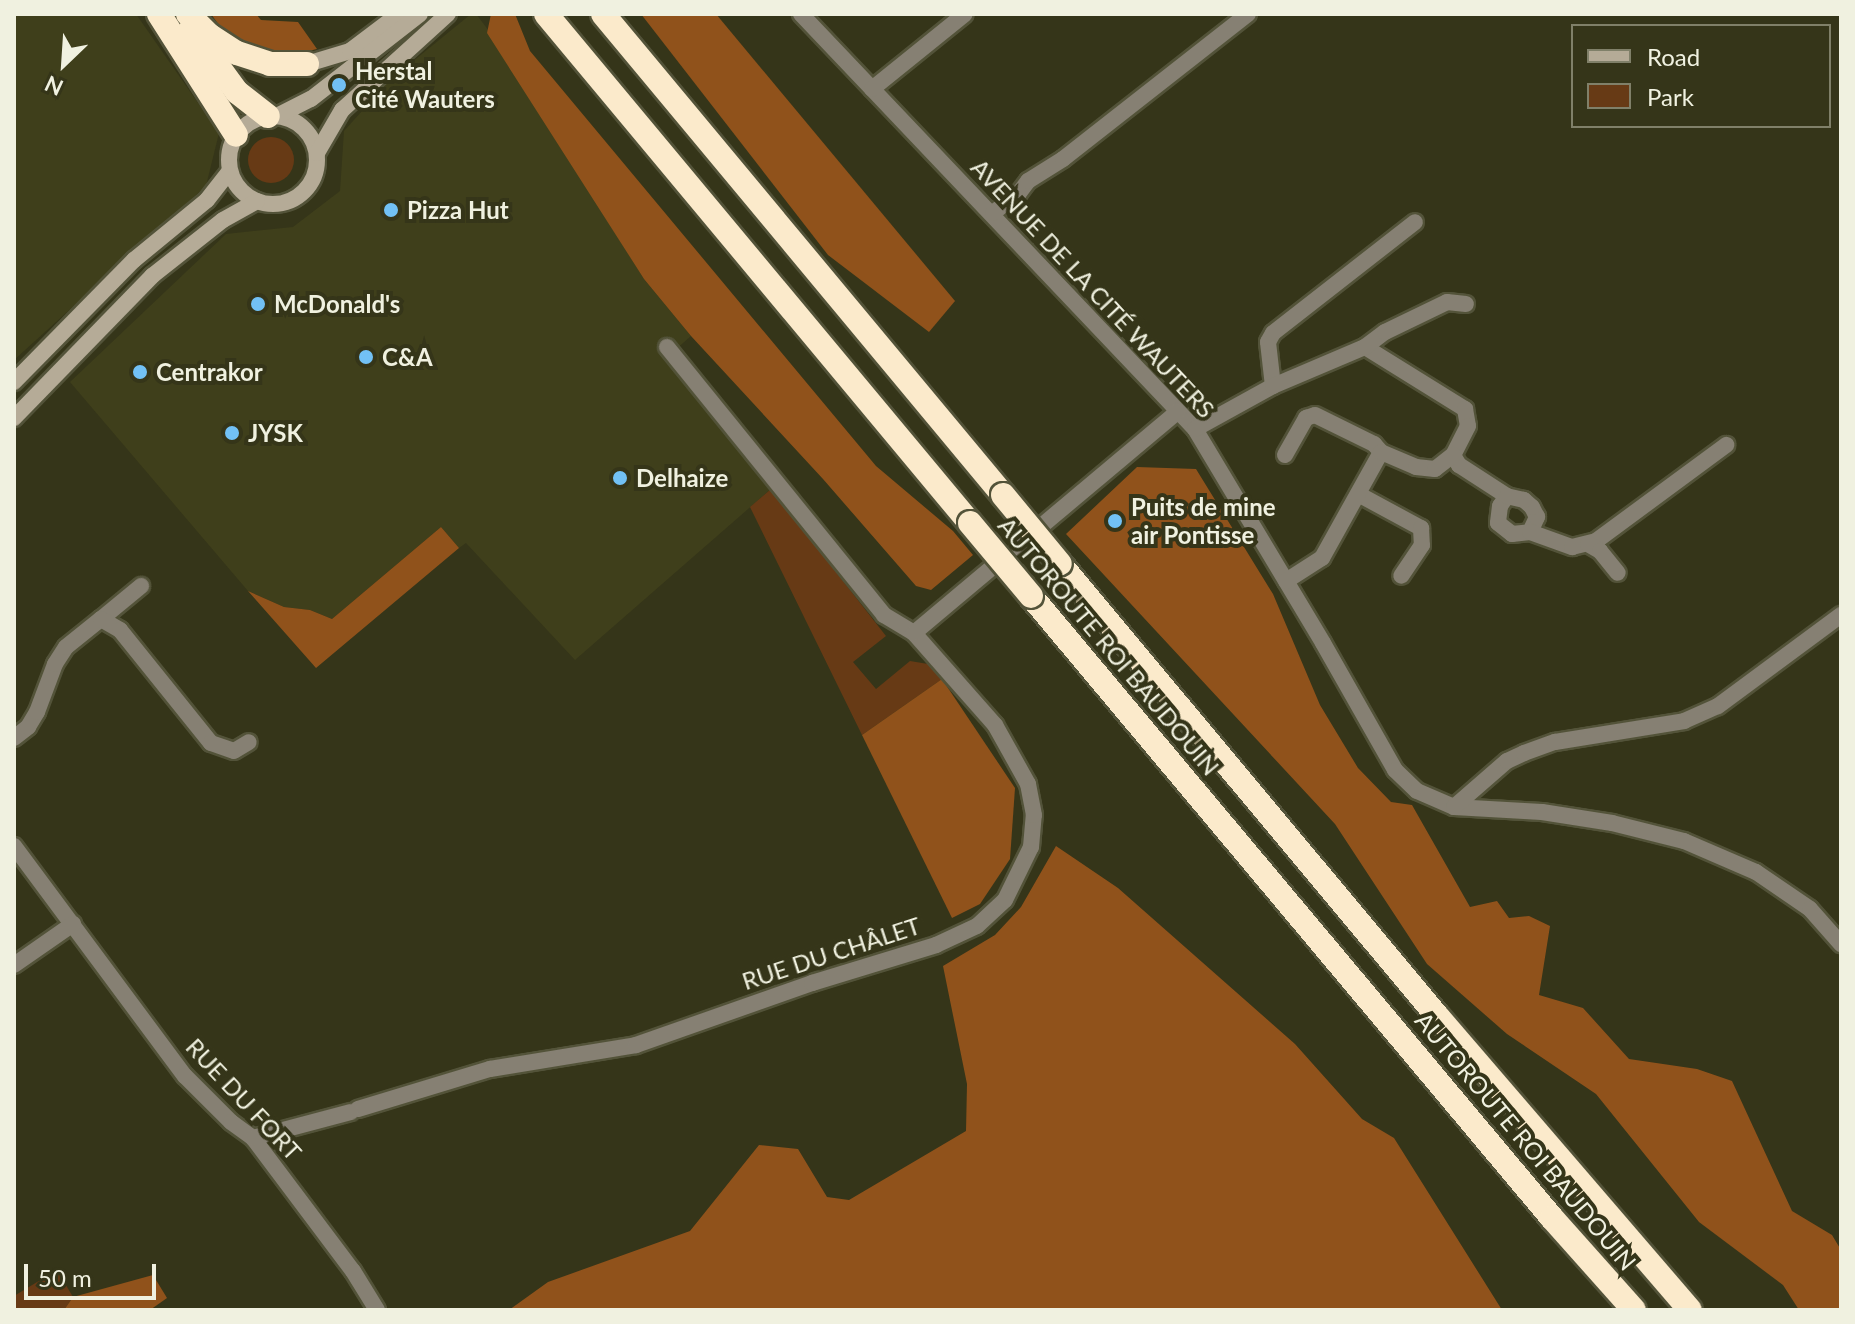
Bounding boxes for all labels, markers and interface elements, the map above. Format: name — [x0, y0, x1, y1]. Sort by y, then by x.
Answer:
north arrow — [24, 24, 104, 104]
legend — [1571, 24, 1831, 128]
text: Road — [1647, 42, 1700, 71]
place label: Herstal Cité Wauters — [355, 57, 495, 113]
text: N — [40, 70, 67, 102]
marker: Herstal Cité Wauters — [330, 76, 348, 94]
text: Park — [1647, 82, 1694, 111]
street label: AVENUE DE LA CITÉ WAUTERS — [965, 152, 1221, 424]
place label: Pizza Hut — [407, 196, 509, 224]
marker: Pizza Hut — [382, 201, 400, 219]
place label: McDonald's — [274, 290, 400, 318]
marker: McDonald's — [249, 295, 267, 313]
place label: C&A — [382, 343, 433, 371]
marker: C&A — [357, 348, 375, 366]
place label: Centrakor — [156, 358, 263, 386]
marker: Centrakor — [131, 363, 149, 381]
place label: JYSK — [248, 419, 303, 447]
marker: JYSK — [223, 424, 241, 442]
place label: Delhaize — [636, 464, 728, 492]
marker: Delhaize — [611, 469, 629, 487]
place label: Puits de mine air Pontisse — [1131, 493, 1276, 549]
street label: AUTOROUTE ROI BAUDOUIN — [993, 511, 1225, 781]
marker: Puits de mine air Pontisse — [1106, 512, 1124, 530]
street label: RUE DU CHÂLET — [738, 911, 924, 995]
street label: AUTOROUTE ROI BAUDOUIN — [1410, 1006, 1642, 1276]
street label: RUE DU FORT — [180, 1032, 308, 1166]
scale bar — [28, 1248, 160, 1298]
text: 50 m — [38, 1263, 92, 1292]

